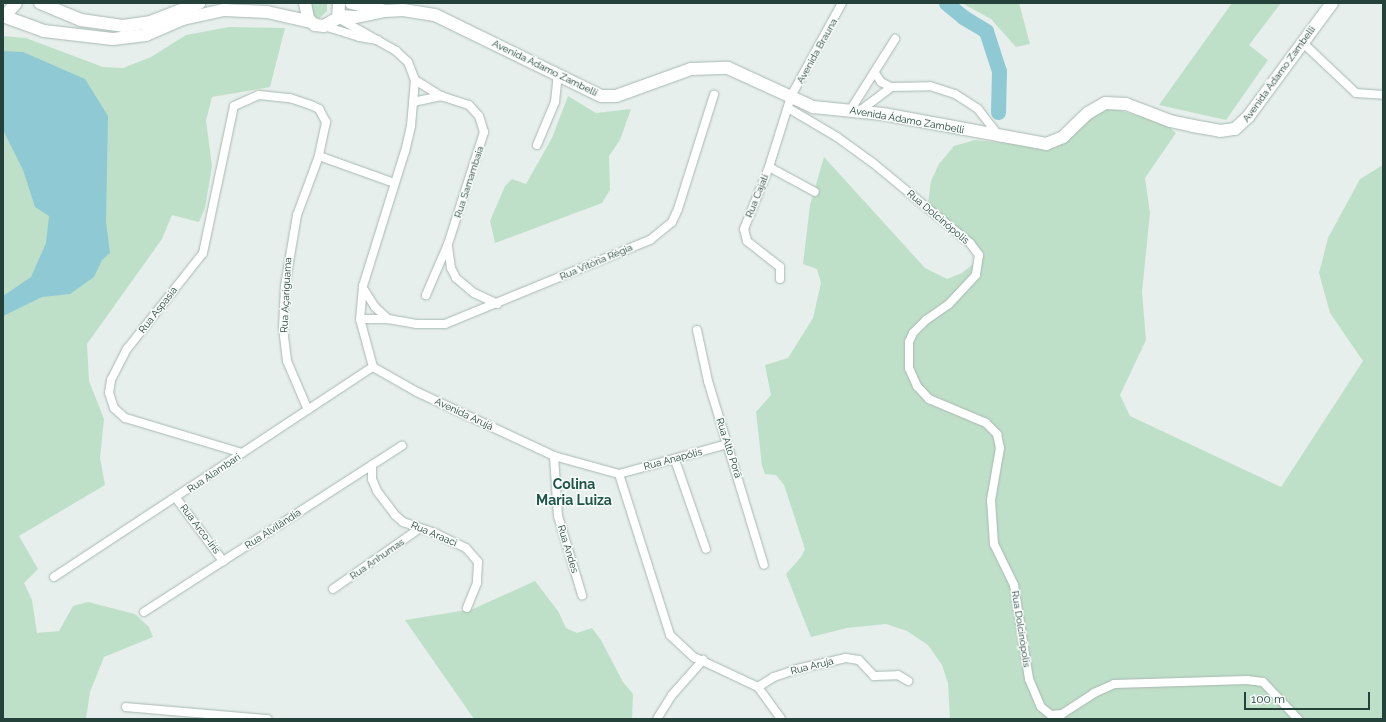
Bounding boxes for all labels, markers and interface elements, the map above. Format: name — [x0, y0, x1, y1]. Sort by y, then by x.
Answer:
street label: Avenida Brauna — [794, 16, 840, 86]
street label: Avenida Ádamo Zambelli — [1240, 23, 1318, 125]
street label: Avenida Ádamo Zambelli — [490, 37, 600, 99]
street label: Avenida Ádamo Zambelli — [849, 104, 965, 136]
street label: Rua Samambaia — [452, 144, 486, 220]
street label: Rua Cajati — [743, 172, 771, 220]
street label: Rua Dolcinópolis — [904, 187, 972, 247]
street label: Rua Vitória Régia — [558, 241, 634, 283]
street label: Rua Açariguama — [278, 257, 294, 333]
street label: Rua Aspasia — [136, 284, 180, 336]
street label: Avenida Arujá — [433, 395, 495, 433]
street label: Rua Alto Porã — [714, 416, 744, 480]
street label: Rua Anapólis — [642, 445, 704, 473]
street label: Rua Alambari — [185, 451, 243, 495]
district label: Colina Maria Luiza — [536, 476, 612, 508]
street label: Rua Arco-Íris — [177, 502, 223, 556]
street label: Rua Alvilândia — [242, 506, 304, 552]
street label: Rua Araaci — [409, 519, 459, 549]
street label: Rua Andes — [555, 523, 581, 575]
street label: Rua Anhumas — [347, 536, 407, 582]
street label: Rua Dolcinópolis — [1009, 590, 1033, 668]
street label: Rua Aruja — [789, 655, 835, 677]
scale bar — [1246, 684, 1372, 710]
text: 100 m — [1251, 692, 1285, 706]

